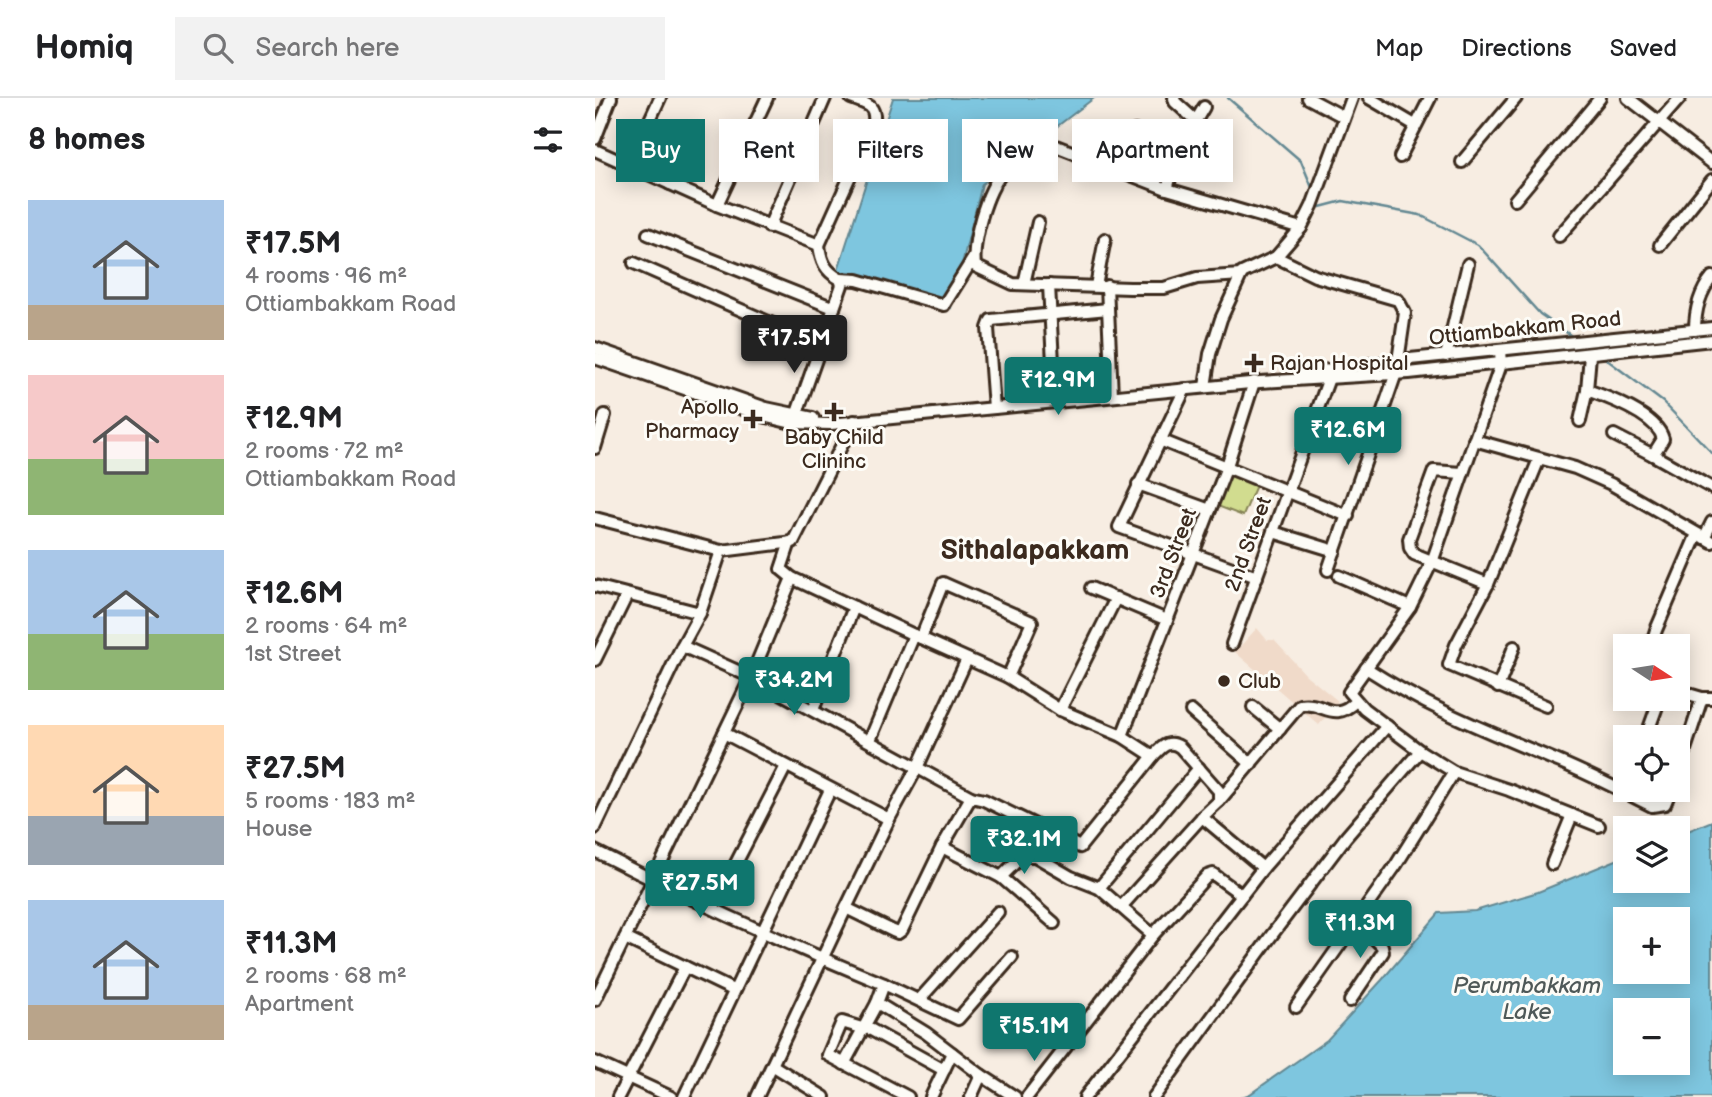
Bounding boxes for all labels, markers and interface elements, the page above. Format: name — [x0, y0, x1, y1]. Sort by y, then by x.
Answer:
search box — [175, 17, 665, 80]
text: Homiq — [35, 28, 133, 68]
icon: search — [199, 29, 237, 67]
text: Search here — [255, 33, 400, 64]
text: Map — [1375, 34, 1423, 63]
text: Directions — [1461, 34, 1572, 63]
text: Saved — [1610, 34, 1677, 63]
chip: Buy — [616, 119, 705, 182]
chip: Rent — [719, 119, 819, 182]
chip: Filters — [833, 119, 948, 182]
chip: New — [962, 119, 1058, 182]
chip: Apartment — [1072, 119, 1233, 182]
icon: filters — [529, 121, 567, 159]
text: 8 homes — [28, 122, 145, 158]
text: ₹17.5M — [245, 226, 341, 262]
icon: home — [84, 228, 168, 312]
text: 4 rooms · 96 m² — [245, 262, 407, 290]
text: Ottiambakkam Road — [245, 290, 456, 318]
street label: Ottiambakkam Road — [1428, 306, 1622, 351]
pin: ₹17.5M — [737, 316, 851, 375]
text: ₹17.5M — [757, 324, 831, 352]
place label: Rajan Hospital — [1270, 351, 1408, 376]
marker: Rajan Hospital — [1244, 353, 1264, 373]
pin: ₹12.9M — [1001, 358, 1115, 417]
text: ₹12.9M — [1021, 366, 1095, 394]
place label: Apollo Pharmacy — [645, 395, 740, 444]
text: ₹12.9M — [245, 401, 343, 437]
marker: Baby Child Clininc — [824, 402, 844, 422]
icon: home — [84, 403, 168, 487]
pin: ₹12.6M — [1291, 408, 1405, 467]
marker: Apollo Pharmacy — [745, 411, 761, 427]
text: ₹12.6M — [1310, 416, 1386, 444]
place label: Baby Child Clininc — [784, 425, 884, 474]
text: 2 rooms · 72 m² — [245, 437, 404, 465]
text: Ottiambakkam Road — [245, 465, 456, 493]
street label: 2nd Street — [1220, 493, 1277, 595]
street label: 3rd Street — [1145, 504, 1202, 602]
district label: Sithalapakkam — [941, 534, 1129, 567]
text: ₹12.6M — [245, 576, 343, 612]
icon: home — [84, 578, 168, 662]
text: 2 rooms · 64 m² — [245, 612, 407, 640]
north arrow — [1613, 634, 1691, 710]
map controls — [1613, 634, 1690, 1075]
text: 1st Street — [245, 640, 341, 668]
pin: ₹34.2M — [737, 658, 851, 717]
text: ₹34.2M — [755, 666, 833, 694]
place label: Club — [1238, 669, 1281, 694]
marker: Club — [1216, 673, 1232, 689]
button: locate — [1613, 725, 1690, 802]
text: ₹27.5M — [245, 751, 346, 787]
icon: home — [84, 753, 168, 837]
text: 5 rooms · 183 m² — [245, 787, 415, 815]
text: House — [245, 815, 312, 843]
pin: ₹32.1M — [967, 816, 1081, 876]
button: layers — [1613, 816, 1690, 893]
text: ₹32.1M — [987, 825, 1061, 853]
pin: ₹27.5M — [643, 860, 757, 920]
text: ₹27.5M — [661, 869, 739, 897]
pin: ₹11.3M — [1303, 900, 1417, 960]
button: + — [1613, 907, 1690, 984]
text: ₹11.3M — [1325, 909, 1395, 937]
text: ₹11.3M — [245, 926, 337, 962]
icon: home — [84, 928, 168, 1012]
text: 2 rooms · 68 m² — [245, 962, 407, 990]
water label: Perumbakkam Lake — [1453, 972, 1601, 1026]
text: Apartment — [245, 990, 354, 1018]
button: − — [1613, 998, 1690, 1075]
pin: ₹15.1M — [977, 1004, 1091, 1063]
text: ₹15.1M — [999, 1012, 1069, 1040]

